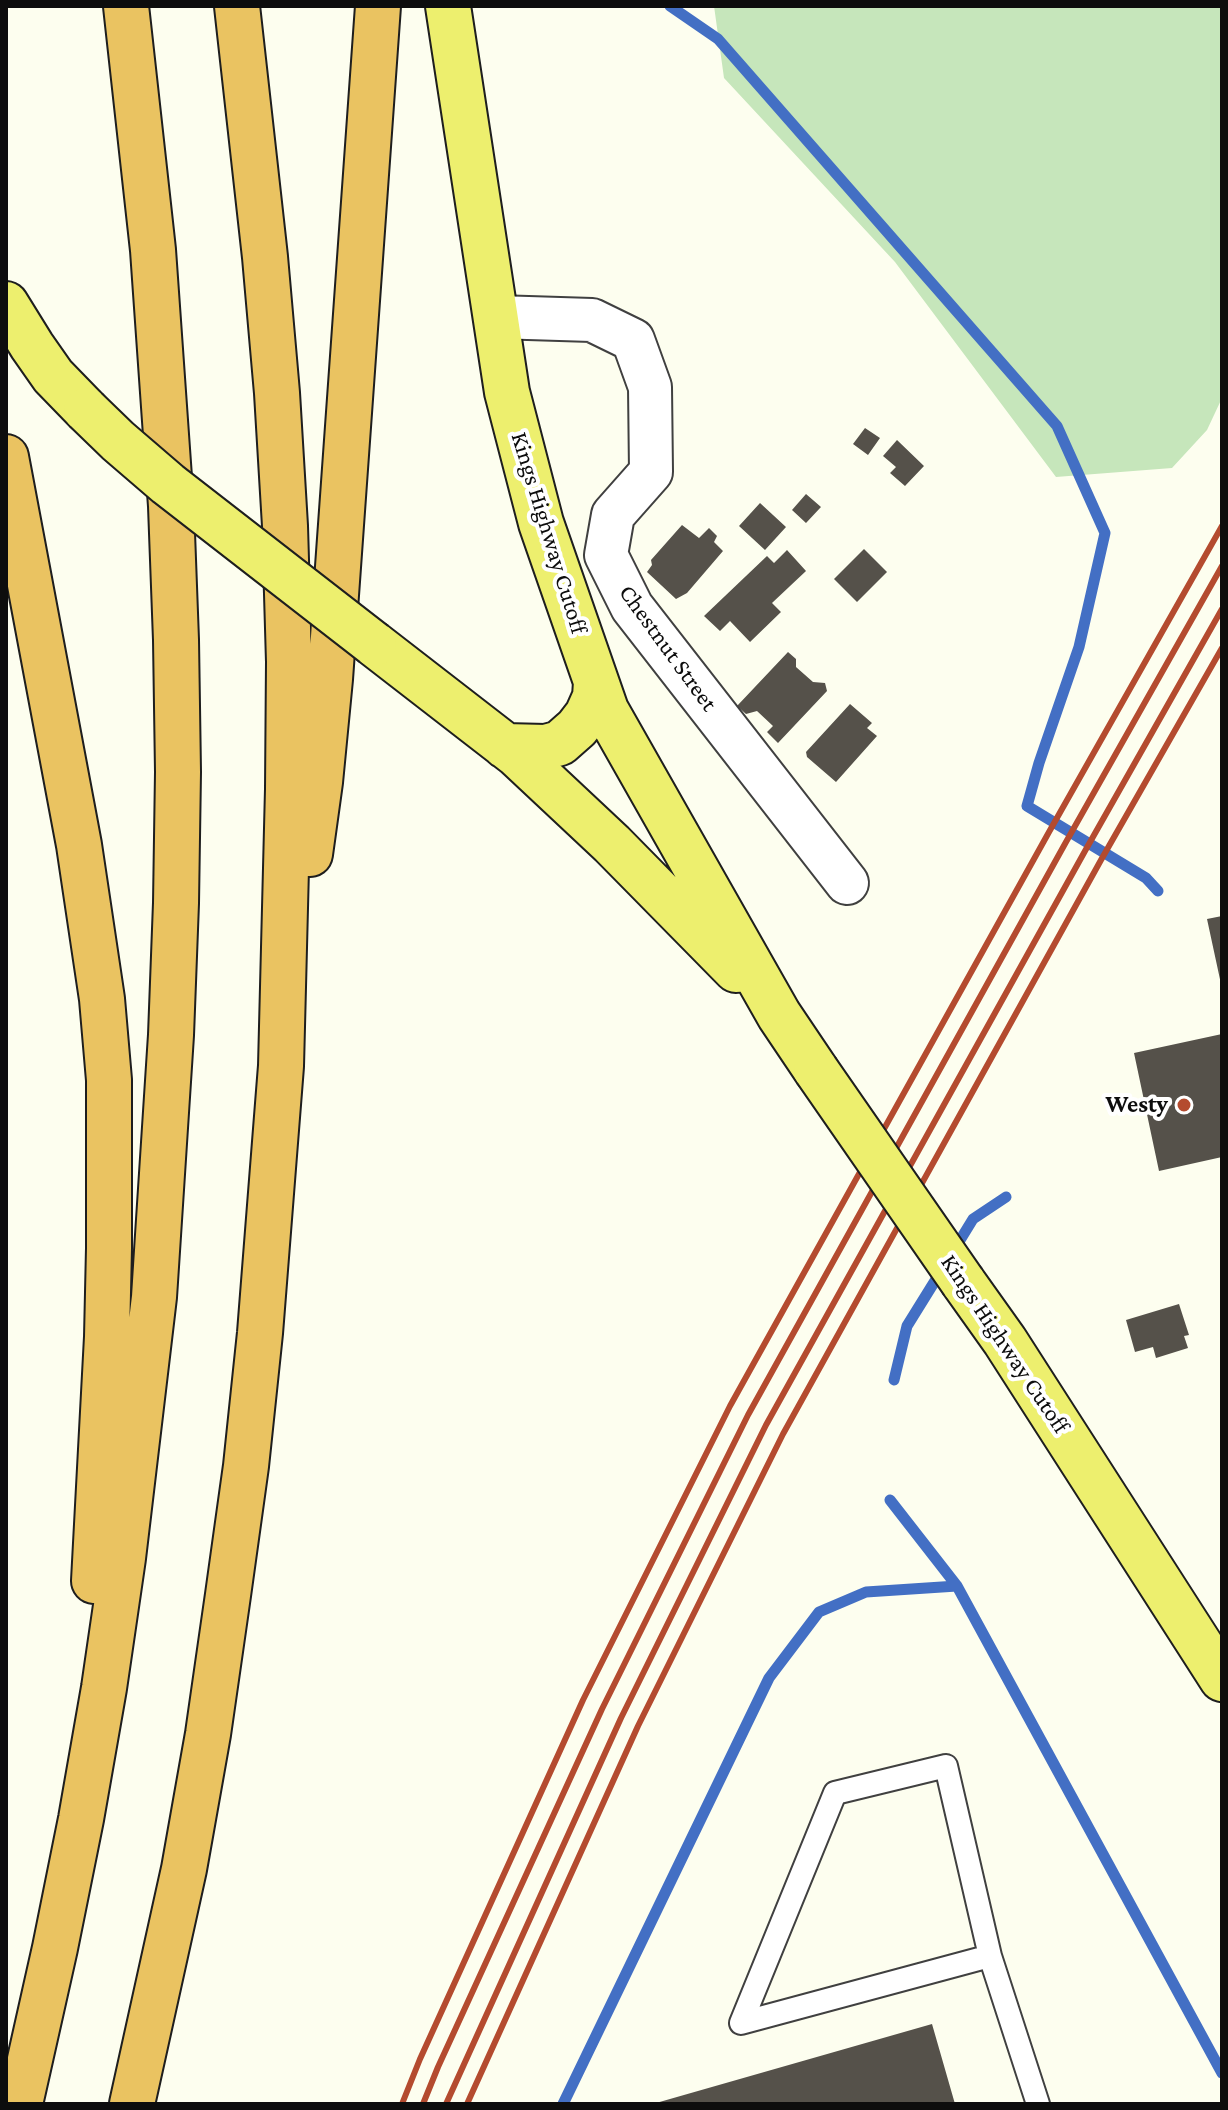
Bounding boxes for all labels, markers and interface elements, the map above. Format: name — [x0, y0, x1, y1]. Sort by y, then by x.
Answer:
street label: Kings Highway Cutoff — [505, 429, 593, 637]
street label: Chestnut Street — [612, 579, 724, 717]
place label: Westy — [1105, 1091, 1168, 1119]
marker: Westy — [1175, 1096, 1193, 1114]
street label: Kings Highway Cutoff — [934, 1249, 1076, 1439]

